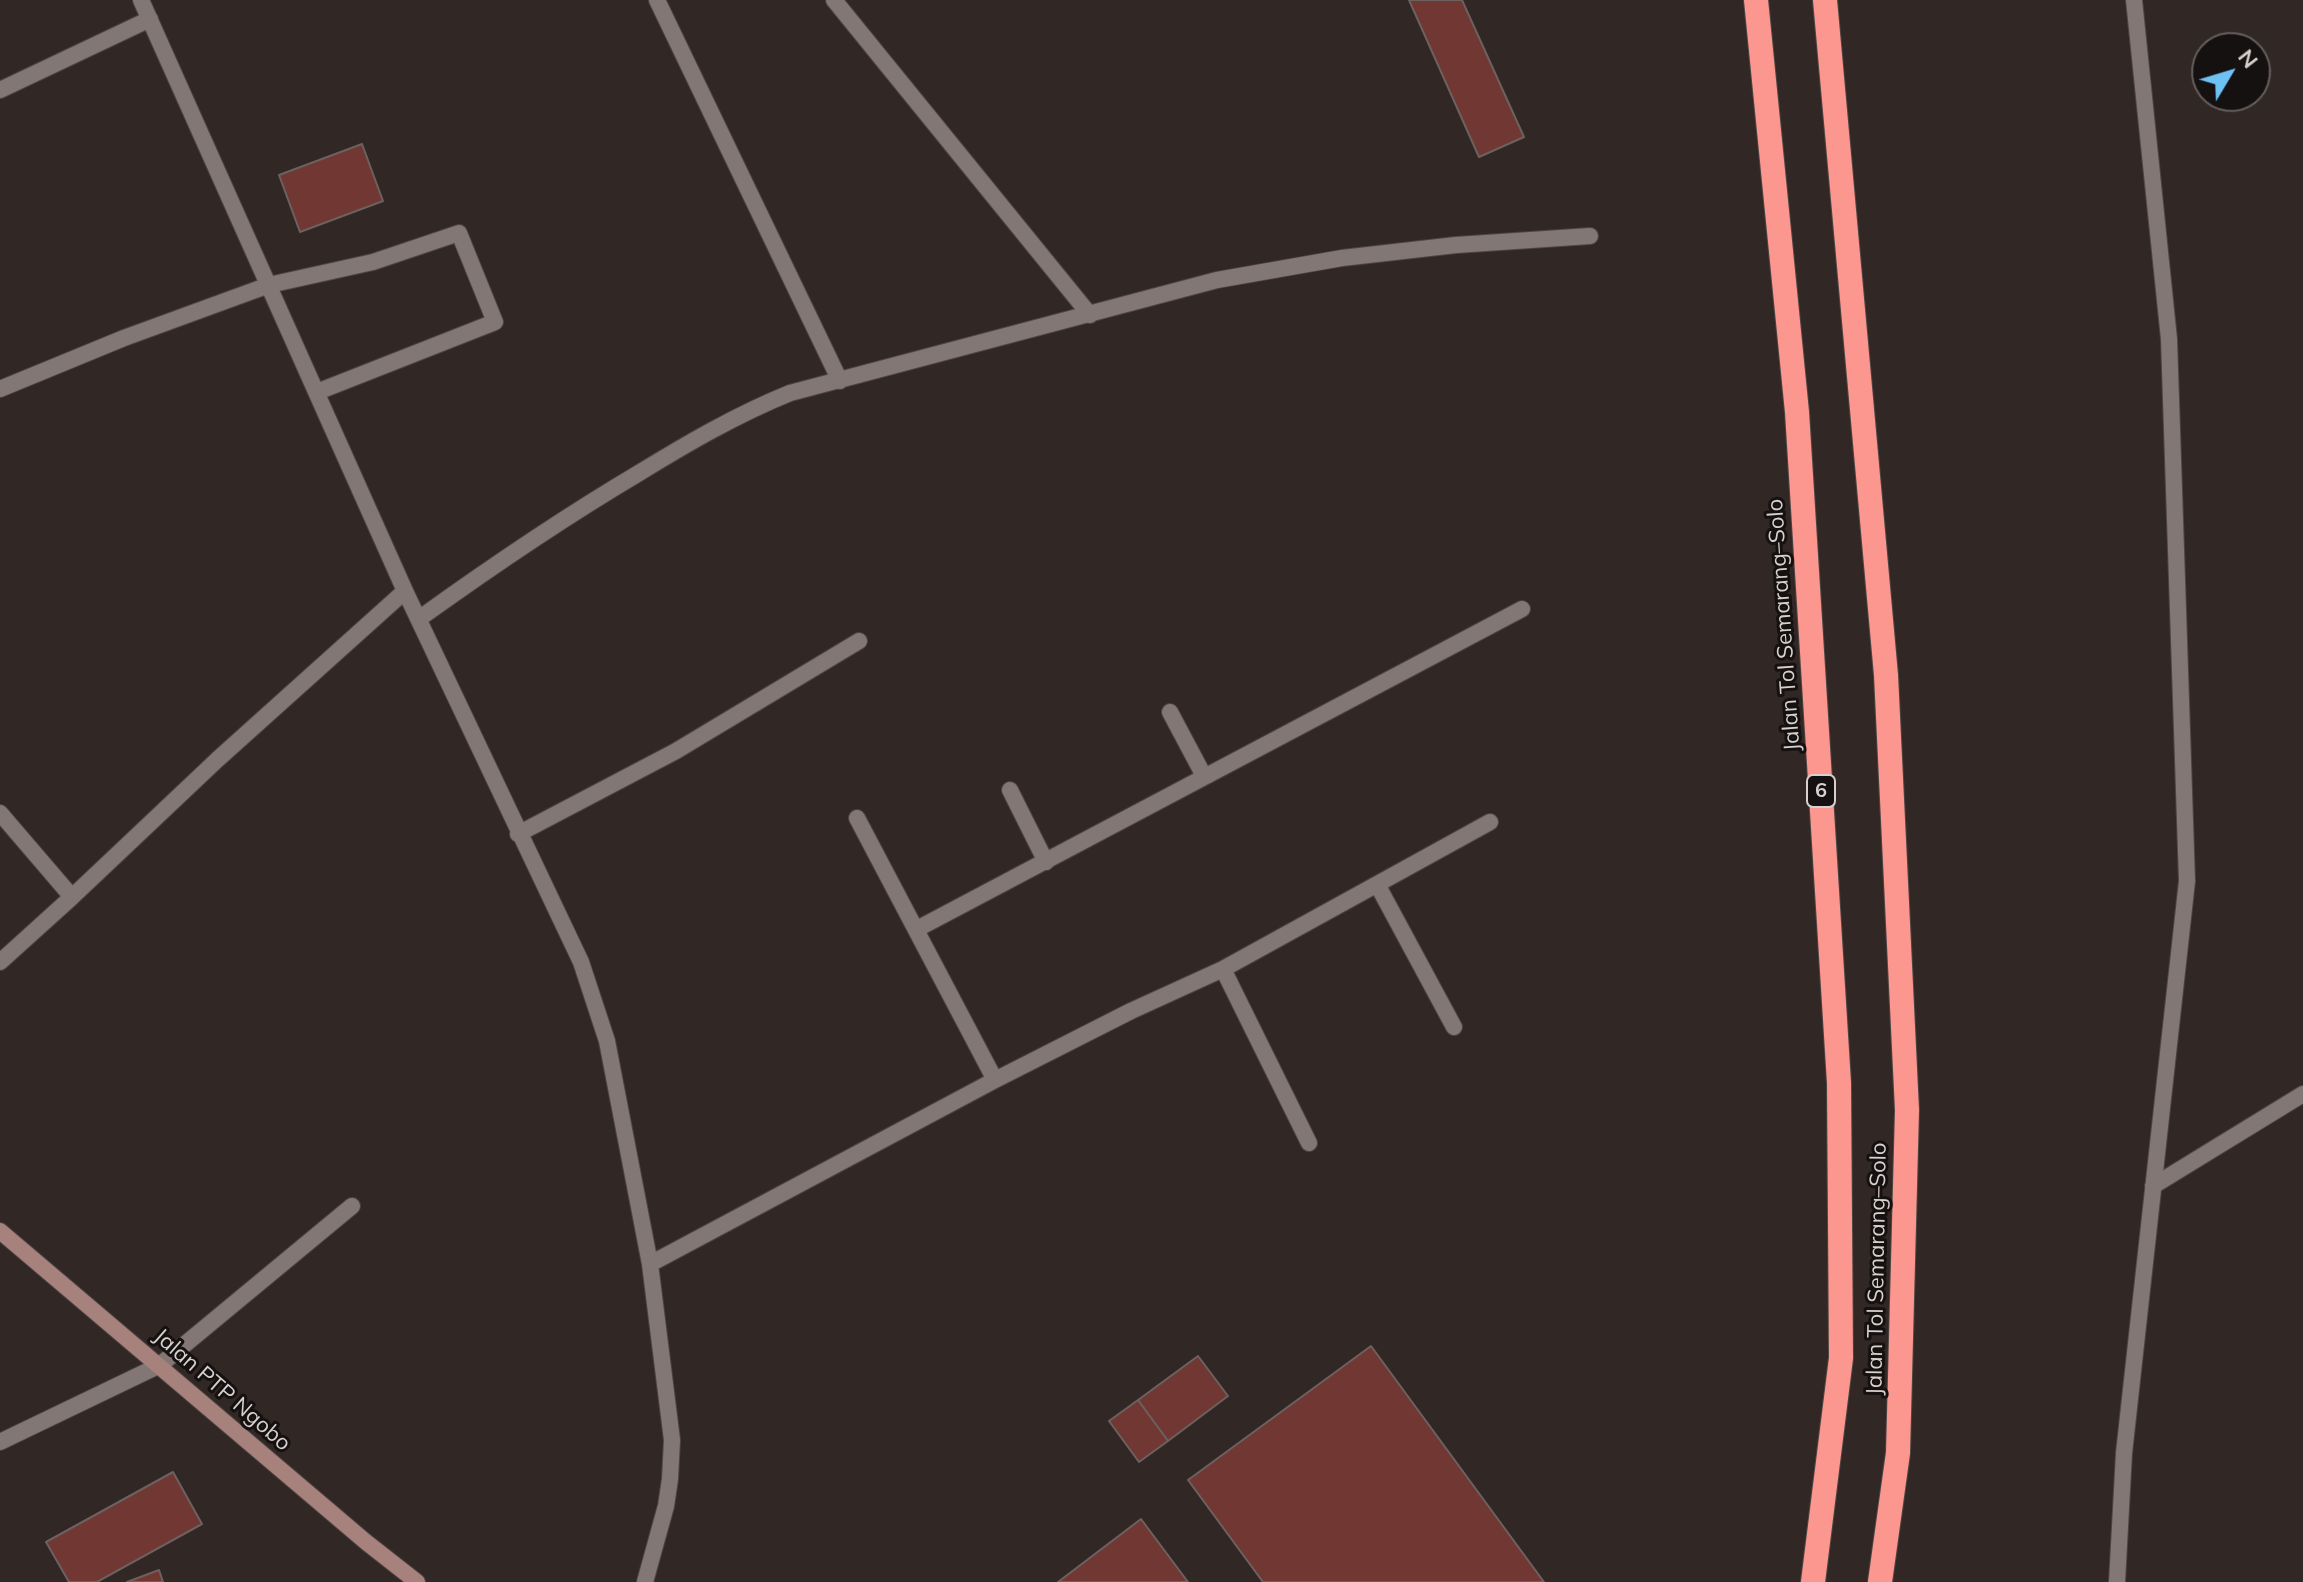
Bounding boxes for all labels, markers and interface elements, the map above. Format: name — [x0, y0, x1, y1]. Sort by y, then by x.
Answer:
north arrow — [2191, 32, 2271, 112]
text: N — [2232, 43, 2264, 74]
street label: Jalan Tol Semarang–Solo — [1762, 498, 1806, 752]
road number: 6 — [1807, 775, 1835, 807]
street label: Jalan Tol Semarang–Solo — [1862, 1142, 1892, 1396]
street label: Jalan PTP Ngobo — [148, 1323, 296, 1457]

